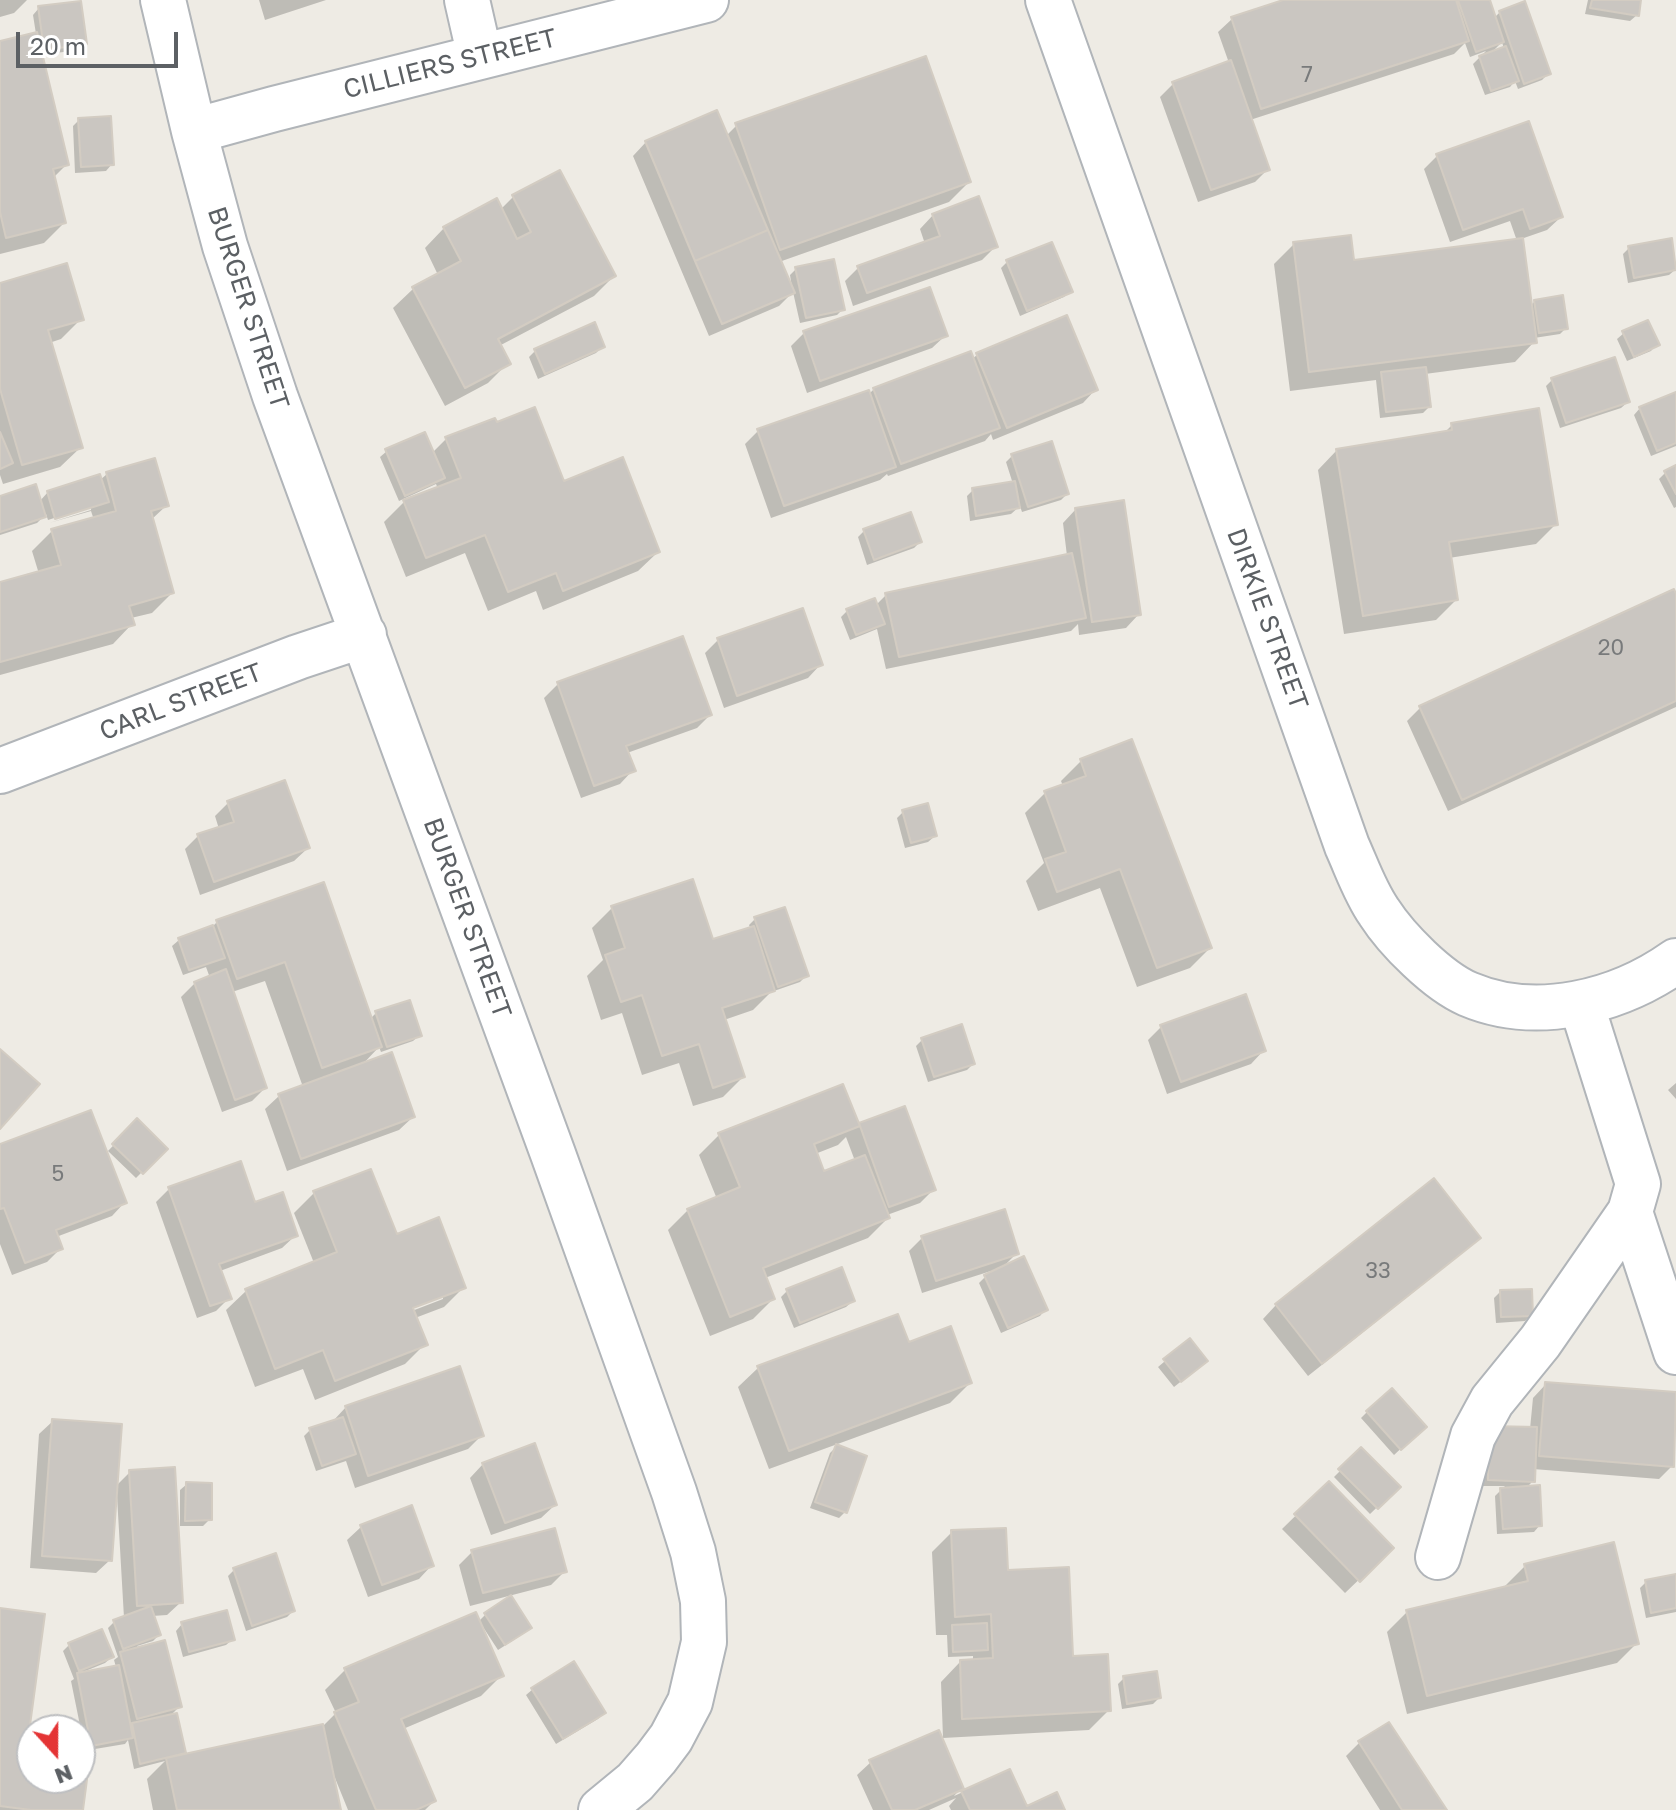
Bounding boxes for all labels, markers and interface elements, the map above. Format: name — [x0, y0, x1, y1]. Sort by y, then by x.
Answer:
scale bar — [20, 16, 182, 66]
street label: CILLIERS STREET — [340, 22, 560, 106]
text: 20 m — [30, 31, 86, 60]
house number: 7 — [1301, 62, 1313, 88]
street label: BURGER STREET — [201, 203, 295, 413]
street label: DIRKIE STREET — [1220, 524, 1314, 714]
house number: 20 — [1598, 635, 1624, 661]
street label: CARL STREET — [95, 657, 267, 747]
street label: BURGER STREET — [416, 814, 518, 1022]
house number: 5 — [52, 1161, 64, 1187]
house number: 33 — [1365, 1258, 1391, 1284]
north arrow — [16, 1714, 96, 1794]
text: N — [51, 1759, 77, 1791]

